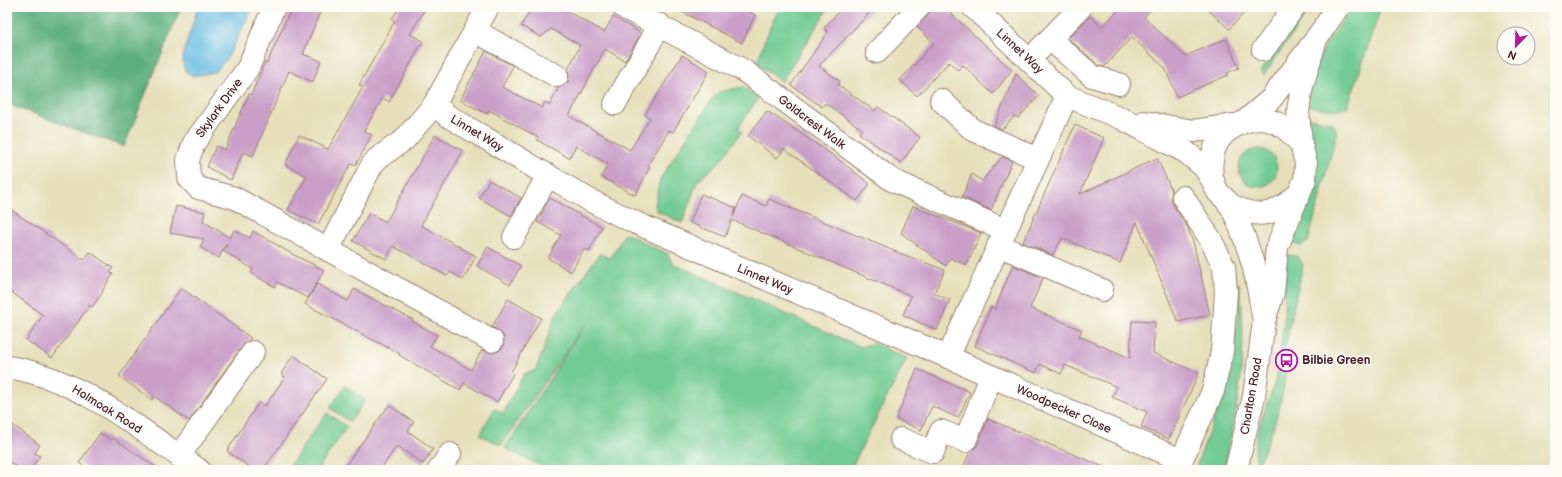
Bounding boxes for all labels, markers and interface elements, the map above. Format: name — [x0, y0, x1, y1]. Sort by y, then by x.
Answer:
street label: Linnet Way — [993, 26, 1047, 77]
north arrow — [1496, 26, 1536, 66]
text: N — [1506, 47, 1519, 62]
street label: Skylark Drive — [193, 76, 246, 141]
street label: Goldcrest Walk — [775, 92, 849, 153]
street label: Linnet Way — [447, 112, 507, 155]
street label: Linnet Way — [735, 261, 796, 298]
bus stop icon: Bilbie Green — [1273, 347, 1299, 373]
place label: Bilbie Green — [1302, 353, 1371, 368]
street label: Charlton Road — [1237, 356, 1266, 436]
street label: Holmoak Road — [69, 382, 145, 437]
street label: Woodpecker Close — [1014, 382, 1114, 437]

